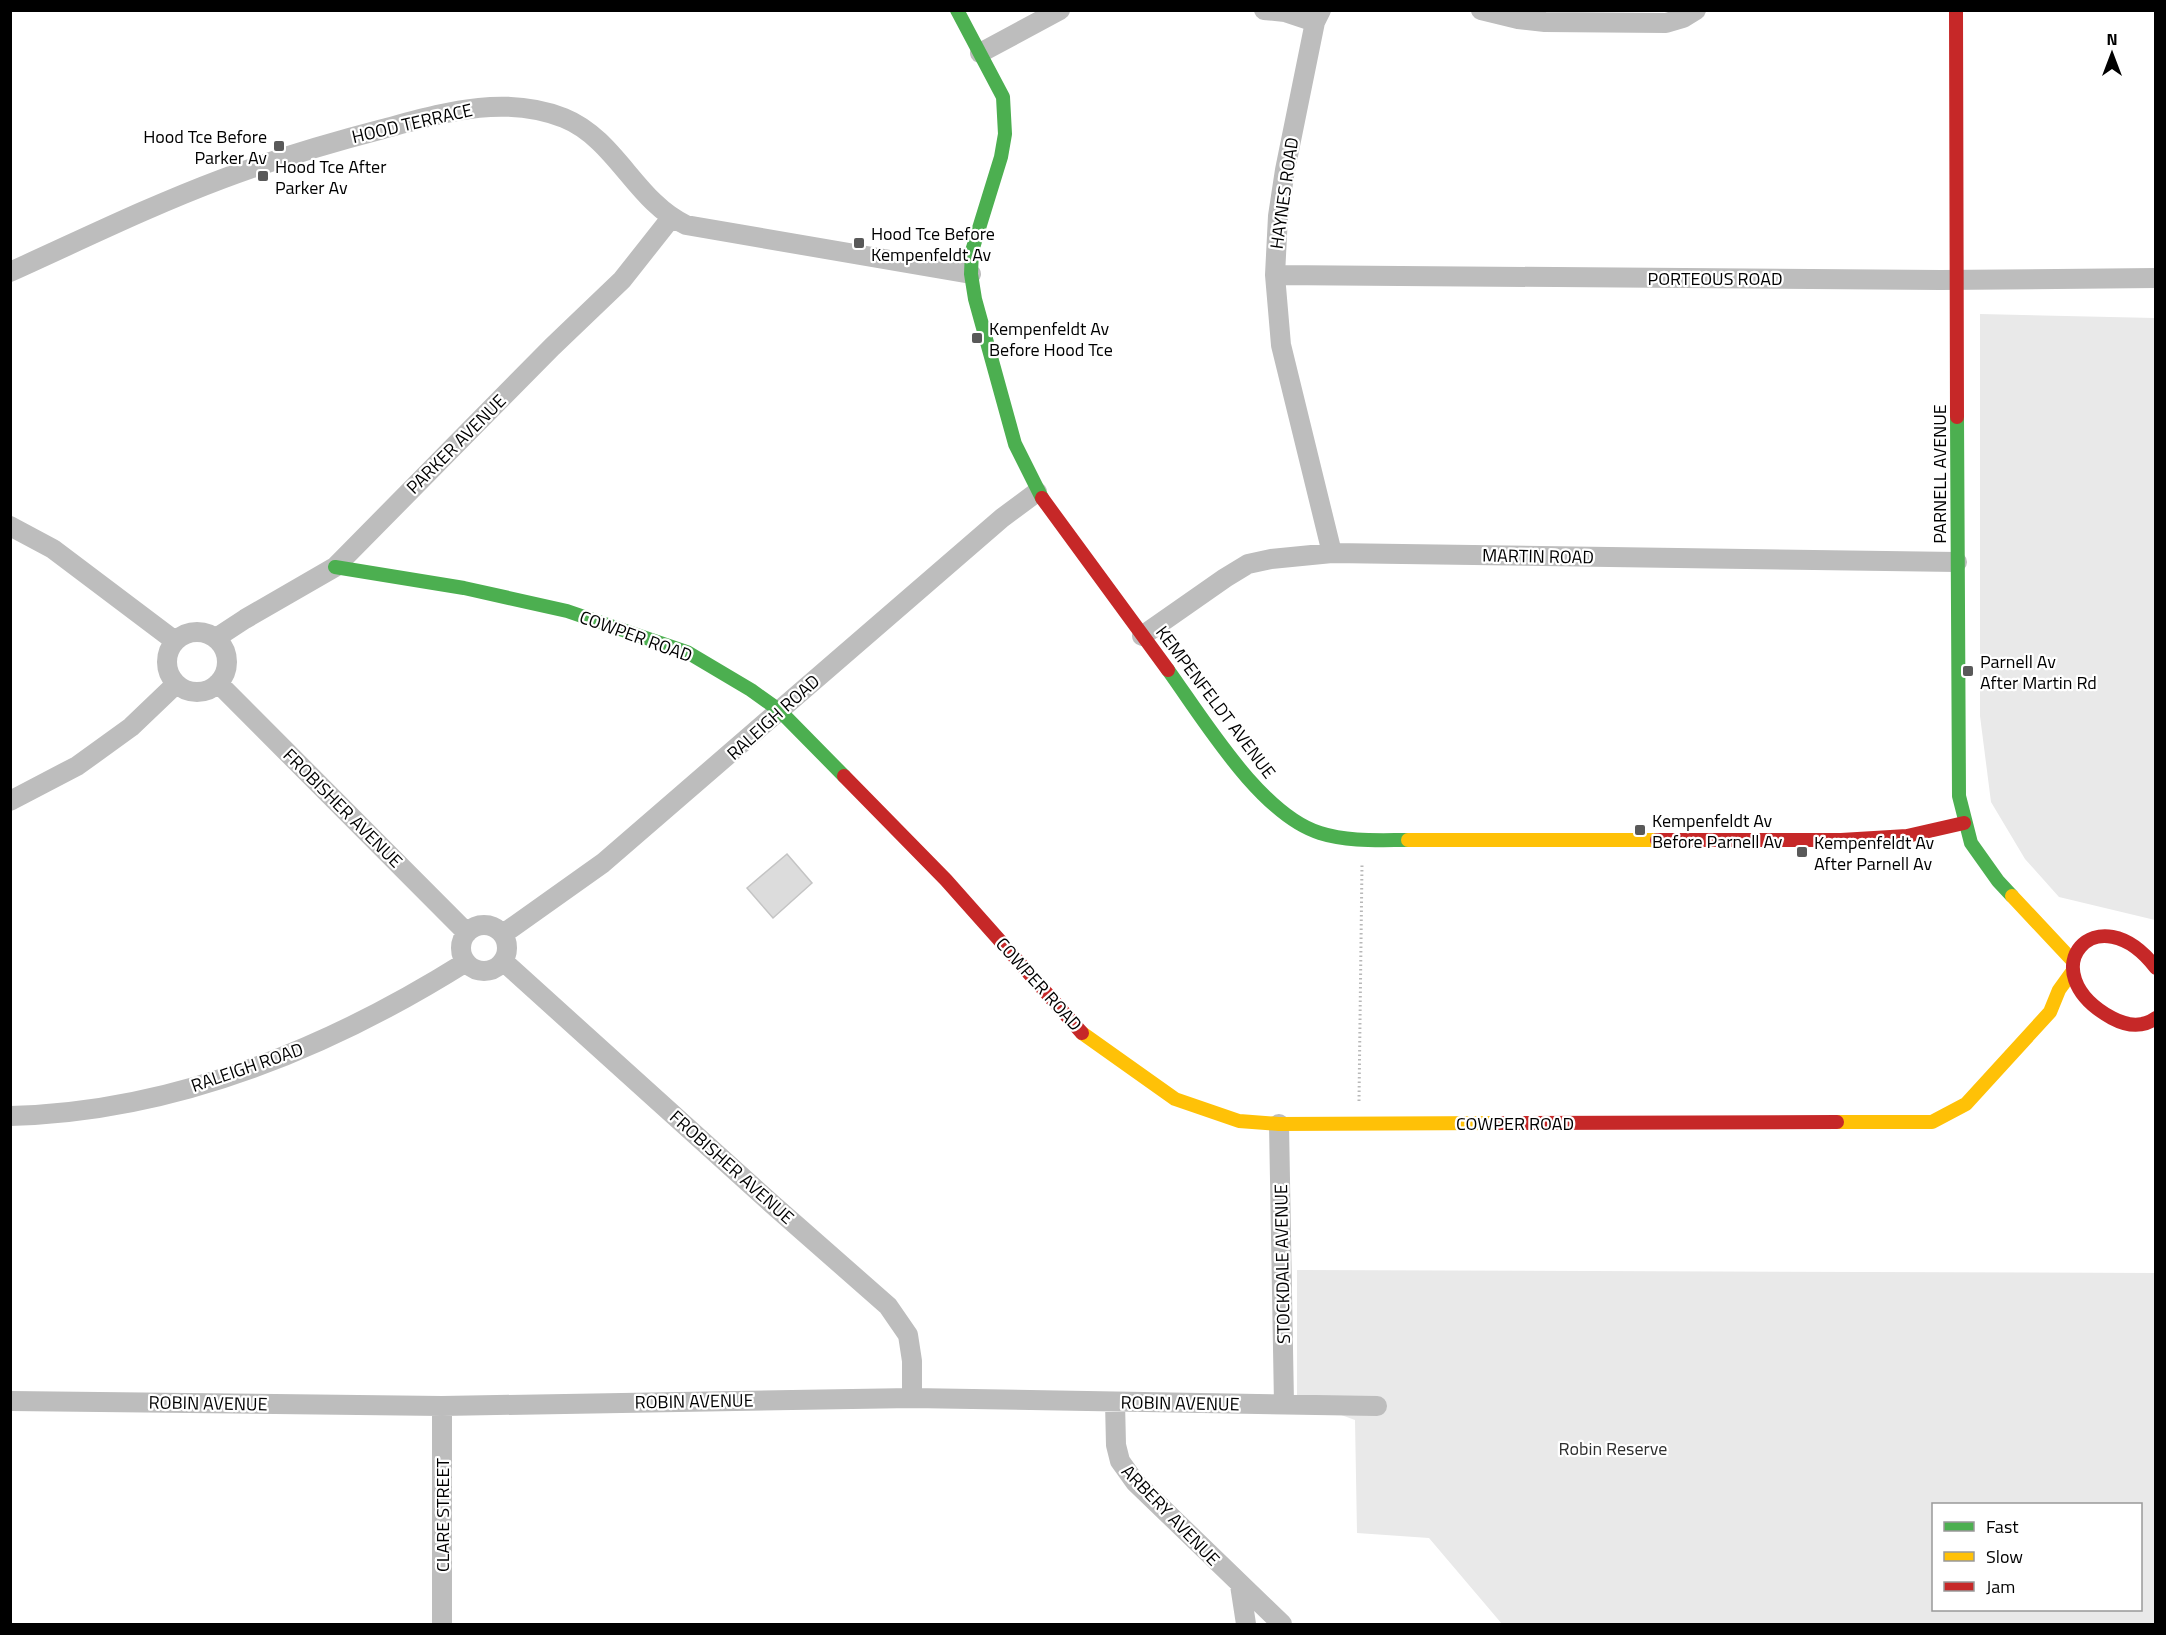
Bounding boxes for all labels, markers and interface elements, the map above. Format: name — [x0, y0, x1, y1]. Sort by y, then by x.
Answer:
north arrow — [2082, 24, 2142, 84]
text: N — [2106, 27, 2118, 51]
street label: HOOD TERRACE — [349, 96, 475, 150]
place label: Hood Tce Before Parker Av — [143, 123, 267, 171]
street label: HAYNES ROAD — [1263, 135, 1305, 251]
marker: Hood Tce Before Parker Av — [272, 139, 286, 153]
place label: Hood Tce After Parker Av — [275, 153, 386, 201]
marker: Hood Tce After Parker Av — [256, 169, 270, 183]
place label: Hood Tce Before Kempenfeldt Av — [871, 220, 995, 268]
marker: Hood Tce Before Kempenfeldt Av — [852, 236, 866, 250]
street label: PORTEOUS ROAD — [1647, 265, 1783, 292]
place label: Kempenfeldt Av Before Hood Tce — [989, 315, 1113, 363]
marker: Kempenfeldt Av Before Hood Tce — [970, 331, 984, 345]
street label: PARKER AVENUE — [400, 388, 512, 500]
street label: PARNELL AVENUE — [1926, 404, 1953, 544]
street label: MARTIN ROAD — [1482, 542, 1594, 570]
street label: COWPER ROAD — [576, 603, 696, 669]
street label: KEMPENFELDT AVENUE — [1150, 620, 1283, 784]
place label: Parnell Av After Martin Rd — [1980, 648, 2097, 696]
marker: Parnell Av After Martin Rd — [1961, 664, 1975, 678]
street label: RALEIGH ROAD — [720, 668, 826, 766]
street label: FROBISHER AVENUE — [277, 742, 409, 874]
place label: Kempenfeldt Av Before Parnell Av — [1652, 807, 1783, 855]
marker: Kempenfeldt Av Before Parnell Av — [1633, 823, 1647, 837]
place label: Kempenfeldt Av After Parnell Av — [1814, 829, 1935, 877]
marker: Kempenfeldt Av After Parnell Av — [1795, 845, 1809, 859]
street label: COWPER ROAD — [989, 931, 1089, 1037]
street label: RALEIGH ROAD — [187, 1035, 307, 1099]
street label: FROBISHER AVENUE — [664, 1104, 800, 1230]
street label: COWPER ROAD — [1456, 1110, 1574, 1137]
street label: STOCKDALE AVENUE — [1267, 1184, 1297, 1344]
street label: ROBIN AVENUE — [634, 1386, 754, 1416]
street label: ROBIN AVENUE — [148, 1388, 268, 1418]
street label: ROBIN AVENUE — [1120, 1388, 1240, 1418]
park label: Robin Reserve — [1559, 1435, 1667, 1462]
street label: CLARE STREET — [429, 1458, 456, 1572]
street label: ARBERY AVENUE — [1116, 1458, 1226, 1572]
legend — [1932, 1503, 2142, 1611]
text: Fast — [1986, 1513, 2019, 1540]
text: Slow — [1986, 1543, 2023, 1570]
text: Jam — [1986, 1573, 2015, 1600]

